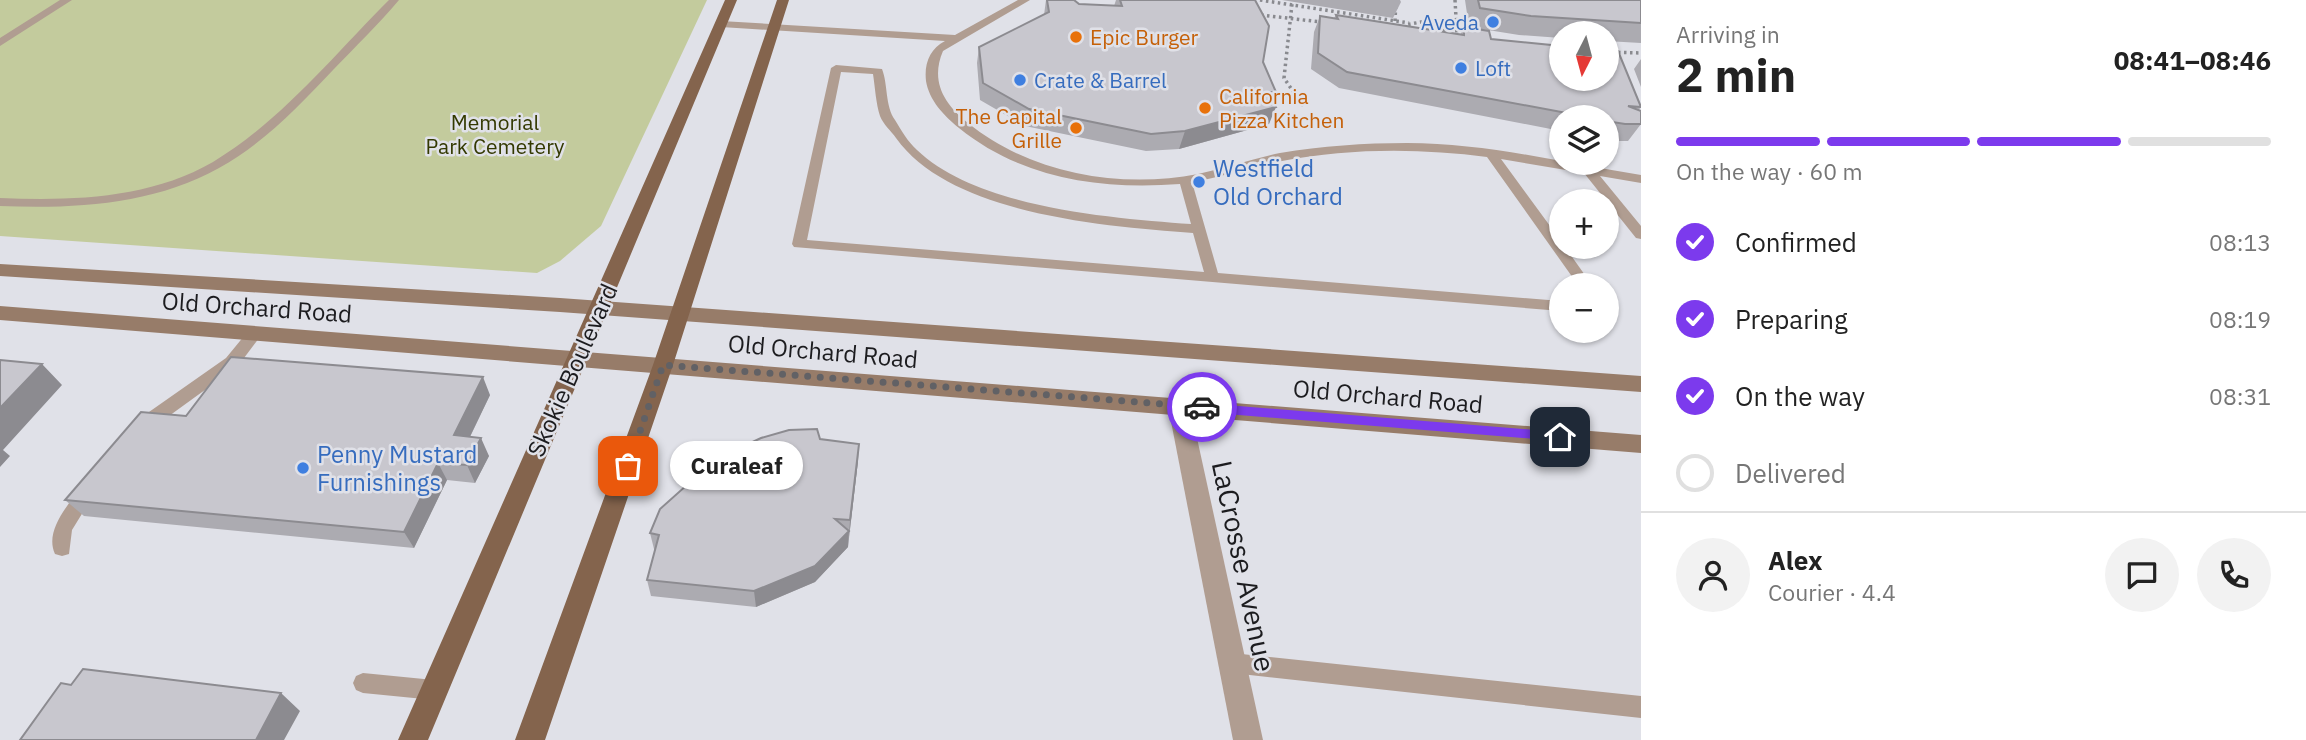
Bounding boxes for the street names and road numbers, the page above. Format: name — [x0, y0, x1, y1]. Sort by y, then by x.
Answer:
street label: Skokie Boulevard — [519, 278, 625, 462]
street label: Old Orchard Road — [161, 284, 353, 330]
street label: Old Orchard Road — [727, 327, 919, 375]
street label: Old Orchard Road — [1292, 372, 1484, 420]
street label: LaCrosse Avenue — [1204, 457, 1284, 675]

